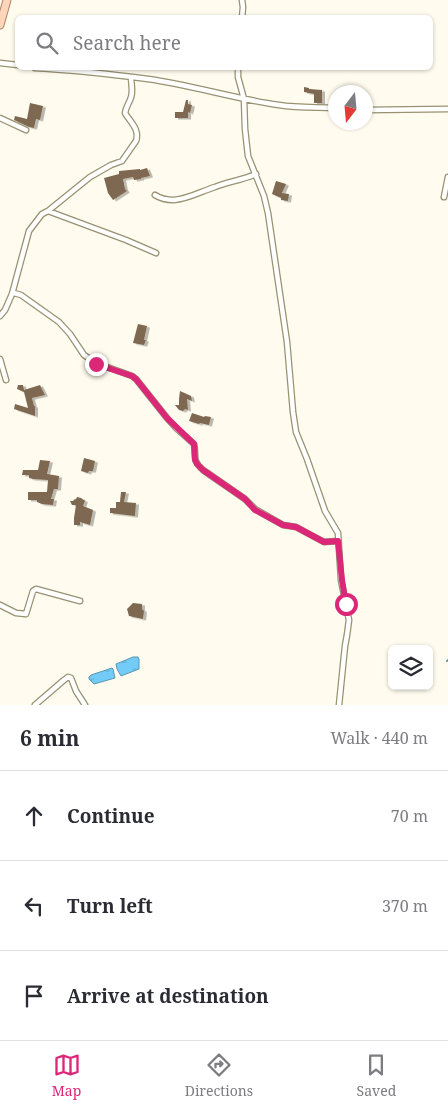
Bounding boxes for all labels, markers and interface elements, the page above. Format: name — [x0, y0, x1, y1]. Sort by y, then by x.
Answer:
search box — [15, 15, 433, 70]
icon: search — [33, 29, 61, 57]
text: Search here — [73, 30, 181, 56]
north arrow — [328, 85, 373, 130]
route end — [85, 353, 108, 376]
route start — [335, 593, 358, 616]
map controls — [388, 645, 433, 690]
button: layers — [388, 645, 433, 690]
text: 6 min — [20, 724, 79, 752]
text: Walk · 440 m — [331, 727, 428, 749]
icon: ahead — [20, 802, 48, 830]
text: Continue — [67, 803, 155, 829]
text: 70 m — [391, 805, 428, 827]
icon: left — [20, 892, 48, 920]
text: Turn left — [67, 893, 153, 919]
text: 370 m — [382, 895, 428, 917]
icon: arrive — [20, 982, 48, 1010]
text: Arrive at destination — [67, 983, 269, 1009]
tab: Map — [52, 1051, 81, 1100]
tab: Directions — [185, 1051, 253, 1100]
tab: Saved — [357, 1051, 396, 1100]

